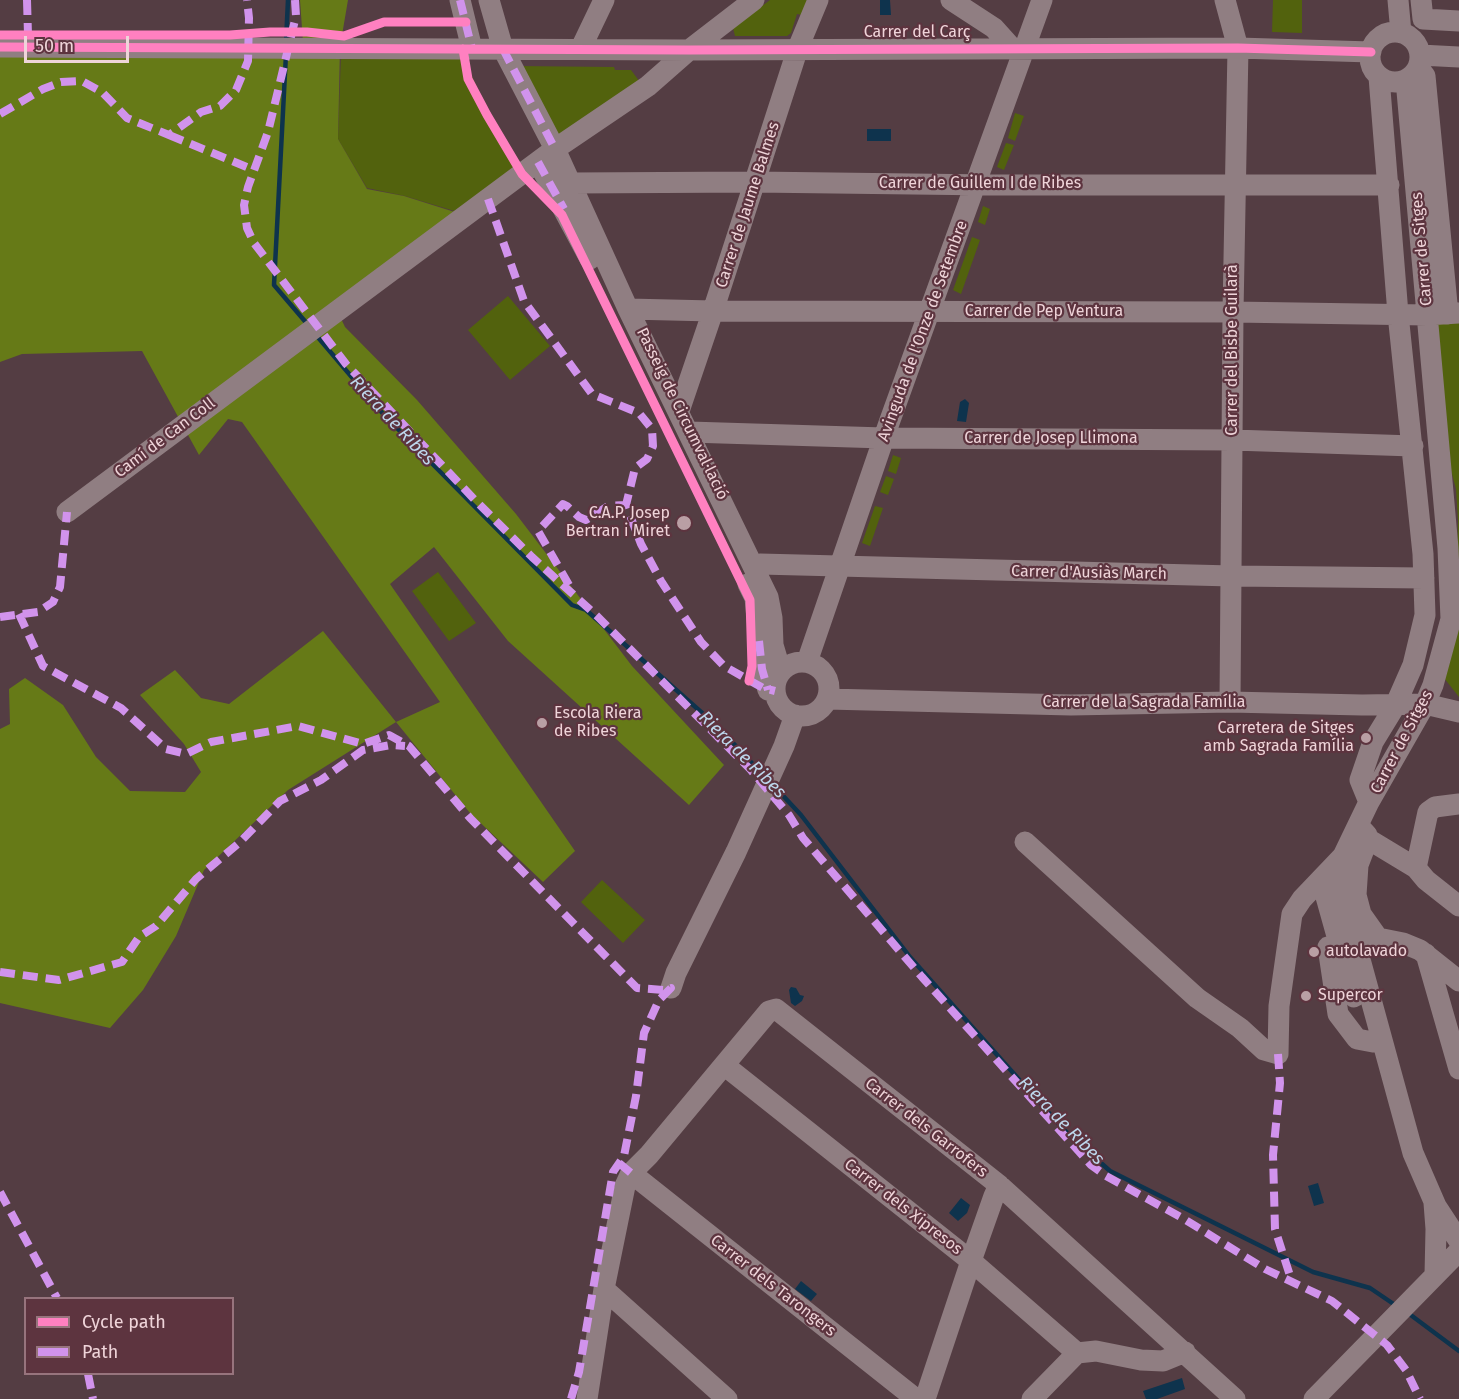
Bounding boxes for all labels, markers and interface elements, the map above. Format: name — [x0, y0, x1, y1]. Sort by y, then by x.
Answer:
street label: Carrer del Carç — [864, 23, 970, 43]
scale bar — [27, 24, 132, 62]
text: 50 m — [35, 35, 74, 57]
street label: Carrer de Jaume Balmes — [712, 120, 784, 290]
street label: Carrer de Guillem I de Ribes — [879, 174, 1081, 194]
street label: Carrer de Sitges — [1407, 191, 1437, 307]
street label: Avinguda de l'Onze de Setembre — [874, 218, 972, 444]
street label: Carrer del Bisbe Guilarà — [1223, 264, 1243, 436]
street label: Carrer de Pep Ventura — [965, 302, 1123, 322]
street label: Passeig de Circumval·lació — [632, 325, 732, 503]
water label: Riera de Ribes — [345, 372, 439, 470]
street label: Camí de Can Coll — [111, 394, 219, 482]
street label: Carrer de Josep Llimona — [964, 429, 1138, 449]
place label: C.A.P. Josep Bertran i Miret — [566, 504, 670, 542]
marker: C.A.P. Josep Bertran i Miret — [675, 514, 693, 532]
street label: Carrer d'Ausiàs March — [1011, 562, 1167, 584]
street label: Carrer de Sitges — [1367, 687, 1437, 797]
street label: Carrer de la Sagrada Família — [1043, 693, 1245, 713]
place label: Escola Riera de Ribes — [554, 704, 641, 742]
water label: Riera de Ribes — [694, 707, 790, 803]
marker: Escola Riera de Ribes — [535, 716, 549, 730]
place label: Carretera de Sitges amb Sagrada Família — [1204, 719, 1354, 757]
marker: Carretera de Sitges amb Sagrada Família — [1359, 731, 1373, 745]
place label: autolavado — [1326, 942, 1407, 962]
marker: autolavado — [1307, 945, 1321, 959]
place label: Supercor — [1318, 986, 1383, 1006]
marker: Supercor — [1299, 989, 1313, 1003]
water label: Riera de Ribes — [1013, 1072, 1109, 1170]
street label: Carrer dels Garrofers — [861, 1074, 991, 1182]
street label: Carrer dels Xipresos — [840, 1155, 966, 1259]
street label: Carrer dels Tarongers — [706, 1231, 840, 1341]
legend — [24, 1297, 234, 1375]
text: Cycle path — [82, 1311, 166, 1333]
text: Path — [82, 1341, 118, 1363]

